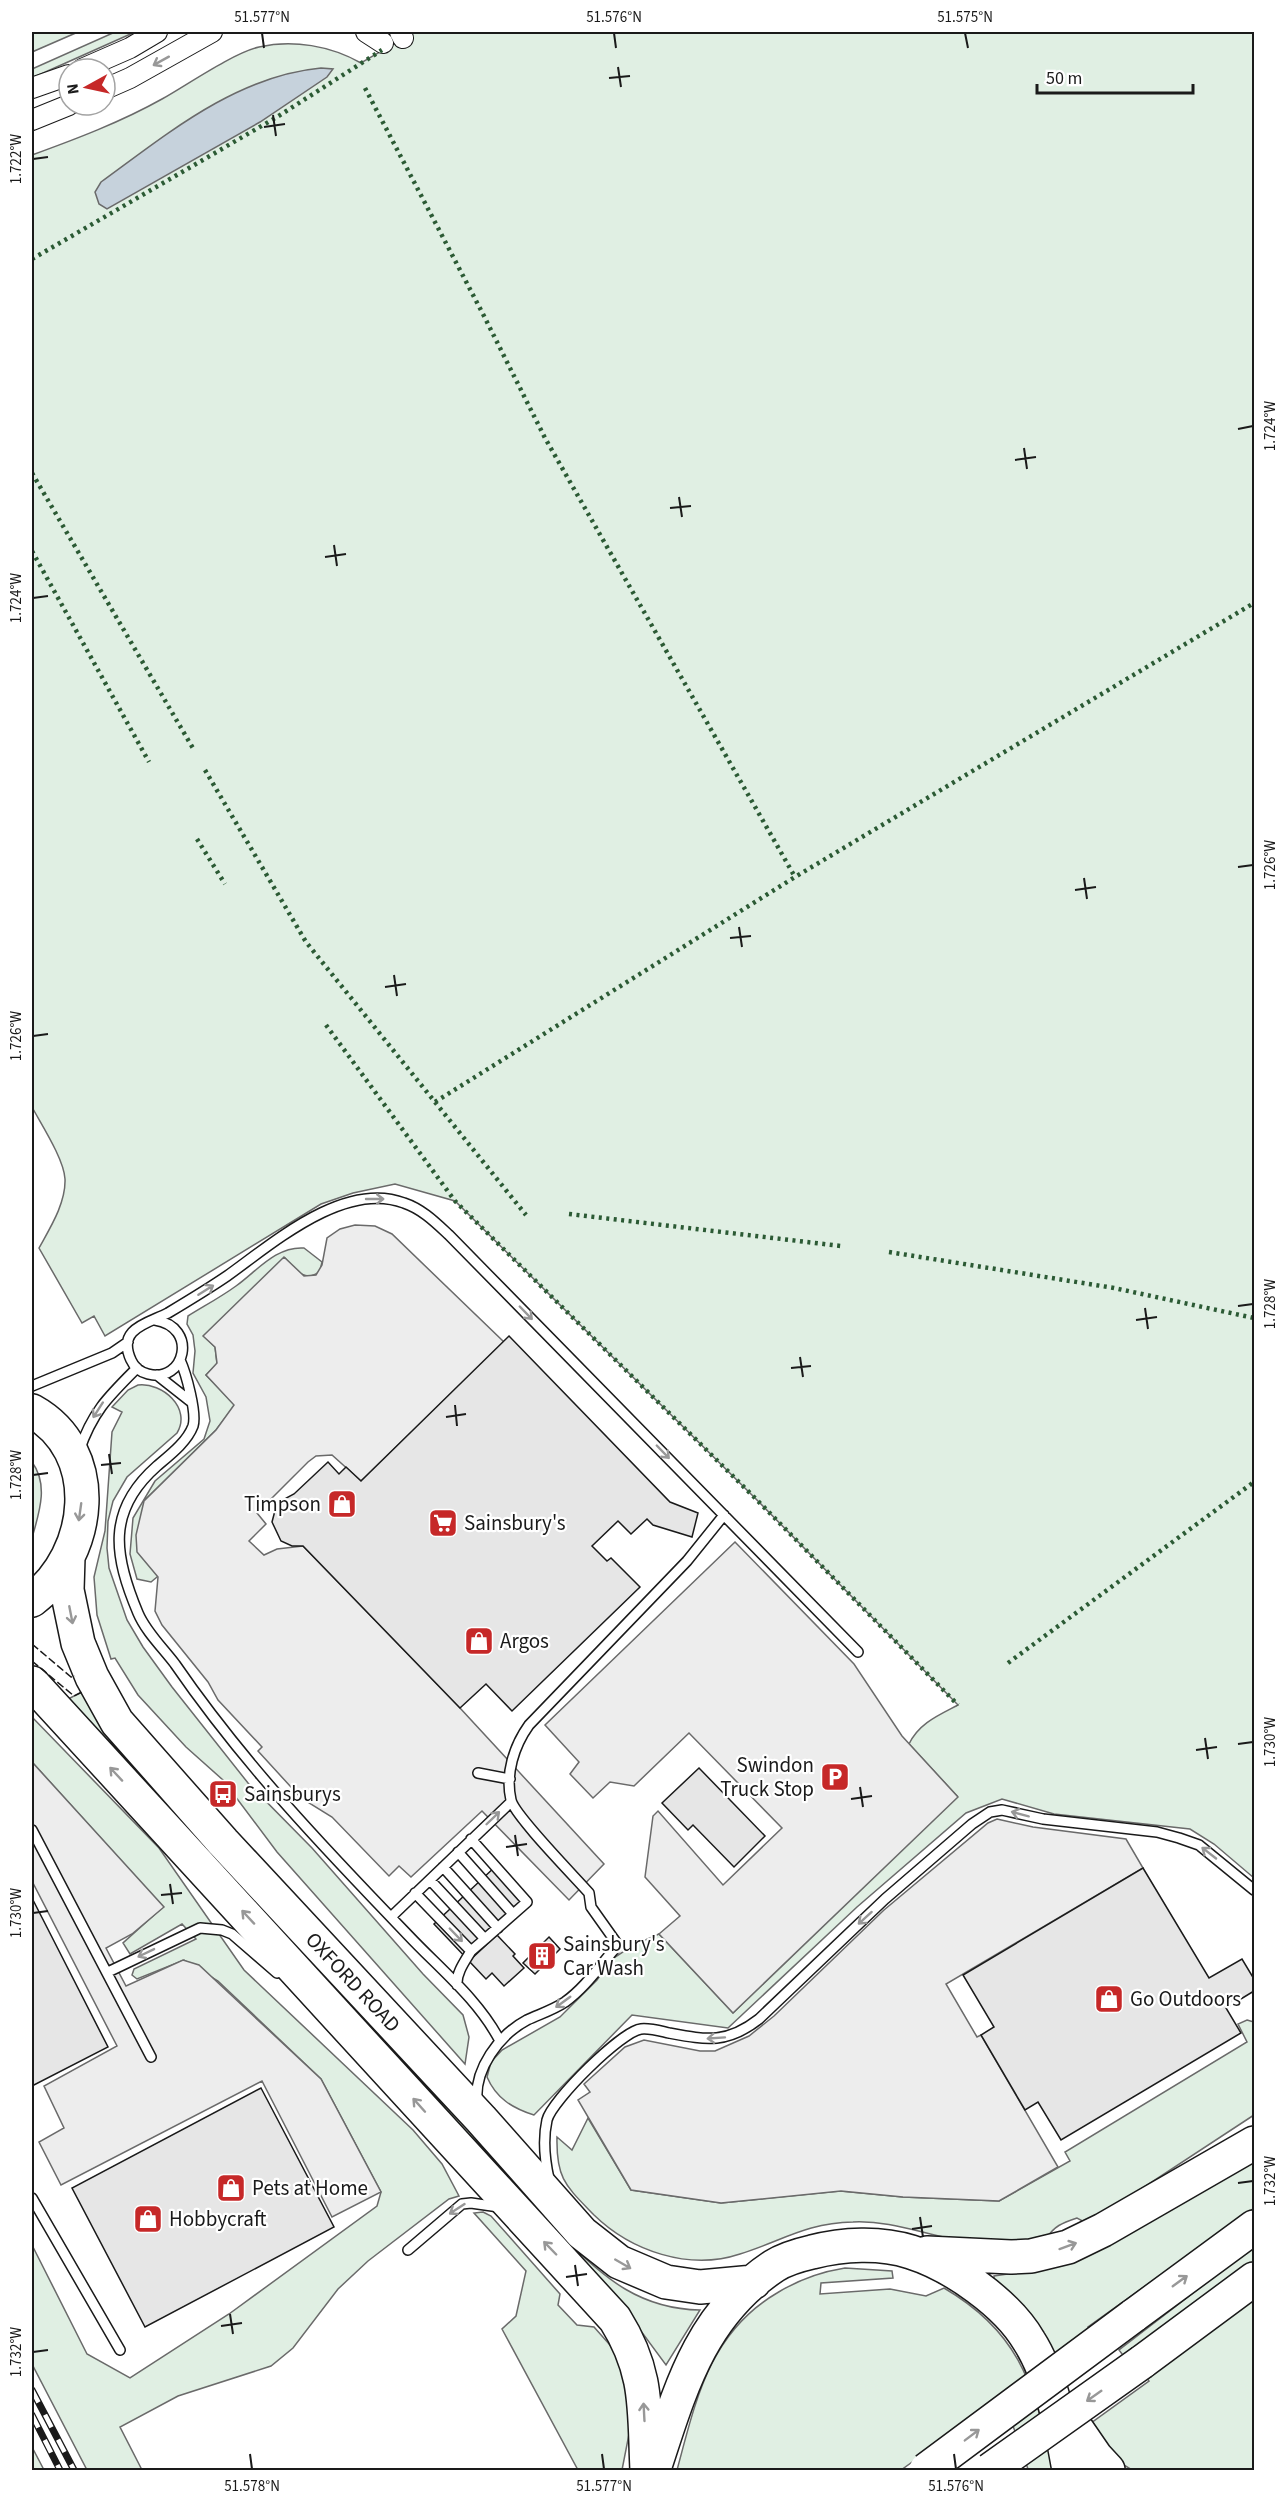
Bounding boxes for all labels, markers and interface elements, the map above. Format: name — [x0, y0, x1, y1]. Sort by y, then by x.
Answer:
text: 51.577°N — [234, 7, 290, 28]
text: 51.576°N — [586, 7, 642, 28]
text: 51.575°N — [937, 7, 993, 28]
one-way arrow — [153, 55, 170, 67]
north arrow — [57, 57, 117, 117]
scale bar — [1037, 57, 1193, 95]
text: 50 m — [1046, 66, 1082, 91]
text: N — [62, 82, 85, 96]
text: 1.722°W — [6, 134, 27, 184]
text: 1.724°W — [1260, 401, 1281, 451]
text: 1.724°W — [6, 573, 27, 623]
text: 1.726°W — [1260, 840, 1281, 890]
text: 1.726°W — [6, 1011, 27, 1061]
one-way arrow — [364, 1193, 384, 1205]
text: 1.728°W — [1260, 1279, 1281, 1329]
one-way arrow — [197, 1283, 214, 1296]
one-way arrow — [519, 1306, 533, 1321]
one-way arrow — [92, 1401, 104, 1418]
one-way arrow — [655, 1445, 670, 1460]
text: 1.728°W — [6, 1450, 27, 1500]
shop icon: Timpson — [326, 1488, 358, 1520]
place label: Timpson — [244, 1489, 321, 1519]
one-way arrow — [74, 1502, 85, 1522]
supermarket icon: Sainsbury's — [427, 1507, 459, 1539]
place label: Sainsbury's — [464, 1508, 566, 1538]
one-way arrow — [66, 1605, 77, 1625]
shop icon: Argos — [463, 1625, 495, 1657]
place label: Argos — [500, 1626, 549, 1656]
text: 1.730°W — [1260, 1717, 1281, 1767]
place label: Swindon Truck Stop — [720, 1750, 814, 1804]
parking icon: Swindon Truck Stop — [819, 1761, 851, 1793]
one-way arrow — [109, 1766, 124, 1781]
bus stop icon: Sainsburys — [207, 1778, 239, 1810]
place label: Sainsburys — [244, 1779, 341, 1809]
one-way arrow — [1011, 1807, 1030, 1819]
one-way arrow — [486, 1811, 501, 1825]
one-way arrow — [1201, 1847, 1217, 1860]
text: 1.730°W — [6, 1888, 27, 1938]
one-way arrow — [241, 1910, 255, 1925]
one-way arrow — [858, 1910, 873, 1924]
street label: OXFORD ROAD — [299, 1925, 407, 2039]
one-way arrow — [449, 1928, 463, 1943]
place label: Sainsbury's Car Wash — [563, 1929, 665, 1983]
building icon: Sainsbury's Car Wash — [526, 1940, 558, 1972]
one-way arrow — [138, 1947, 156, 1959]
shop icon: Go Outdoors — [1093, 1983, 1125, 2015]
place label: Go Outdoors — [1130, 1984, 1241, 2014]
one-way arrow — [556, 1996, 572, 2008]
one-way arrow — [707, 2033, 727, 2044]
one-way arrow — [412, 2097, 426, 2112]
text: 1.732°W — [1260, 2156, 1281, 2206]
shop icon: Pets at Home — [215, 2172, 247, 2204]
place label: Pets at Home — [252, 2173, 368, 2203]
shop icon: Hobbycraft — [132, 2203, 164, 2235]
place label: Hobbycraft — [169, 2204, 267, 2234]
one-way arrow — [449, 2204, 466, 2216]
one-way arrow — [1058, 2239, 1077, 2250]
one-way arrow — [543, 2241, 558, 2256]
one-way arrow — [614, 2258, 631, 2270]
one-way arrow — [1172, 2275, 1188, 2287]
text: 1.732°W — [6, 2327, 27, 2377]
one-way arrow — [1087, 2390, 1103, 2402]
one-way arrow — [639, 2403, 650, 2423]
one-way arrow — [964, 2429, 980, 2441]
text: 51.578°N — [224, 2476, 280, 2497]
text: 51.577°N — [576, 2476, 632, 2497]
text: 51.576°N — [928, 2476, 984, 2497]

